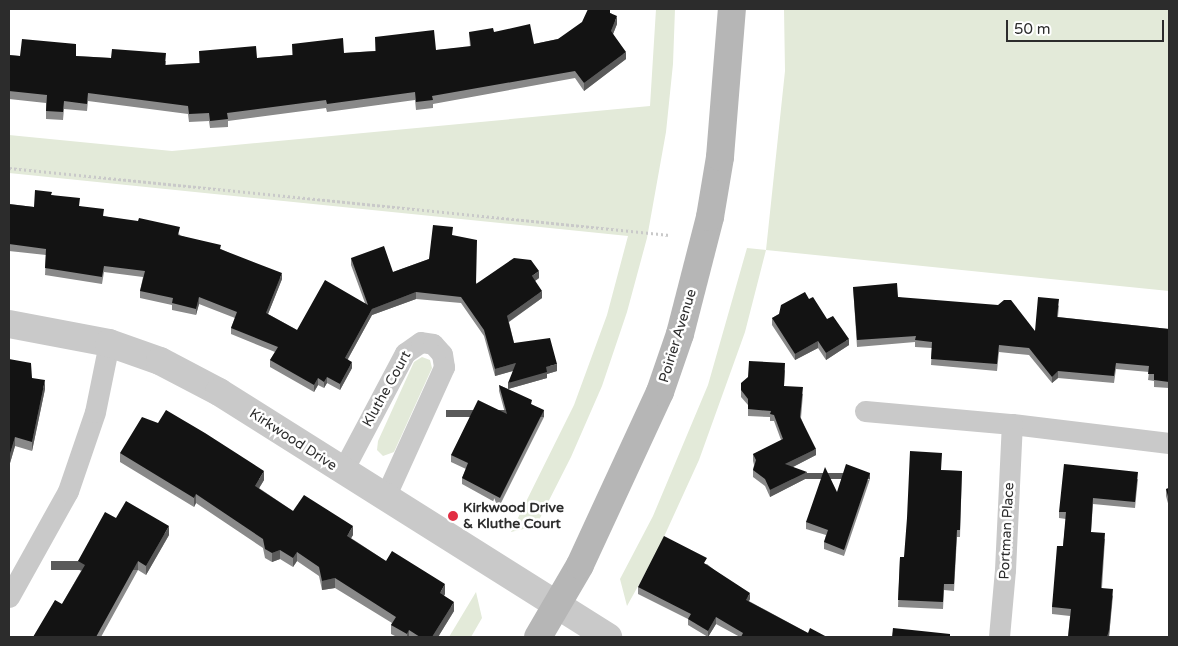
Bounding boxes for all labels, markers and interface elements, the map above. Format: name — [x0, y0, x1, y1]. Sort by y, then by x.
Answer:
scale bar — [1008, 10, 1166, 42]
text: 50 m — [1014, 20, 1051, 38]
street label: Poirier Avenue — [656, 287, 700, 385]
street label: Kluthe Court — [359, 348, 415, 430]
street label: Kirkwood Drive — [246, 405, 340, 475]
street label: Portman Place — [996, 482, 1018, 580]
place label: Kirkwood Drive & Kluthe Court — [463, 500, 564, 532]
marker: Kirkwood Drive & Kluthe Court — [447, 510, 459, 522]

